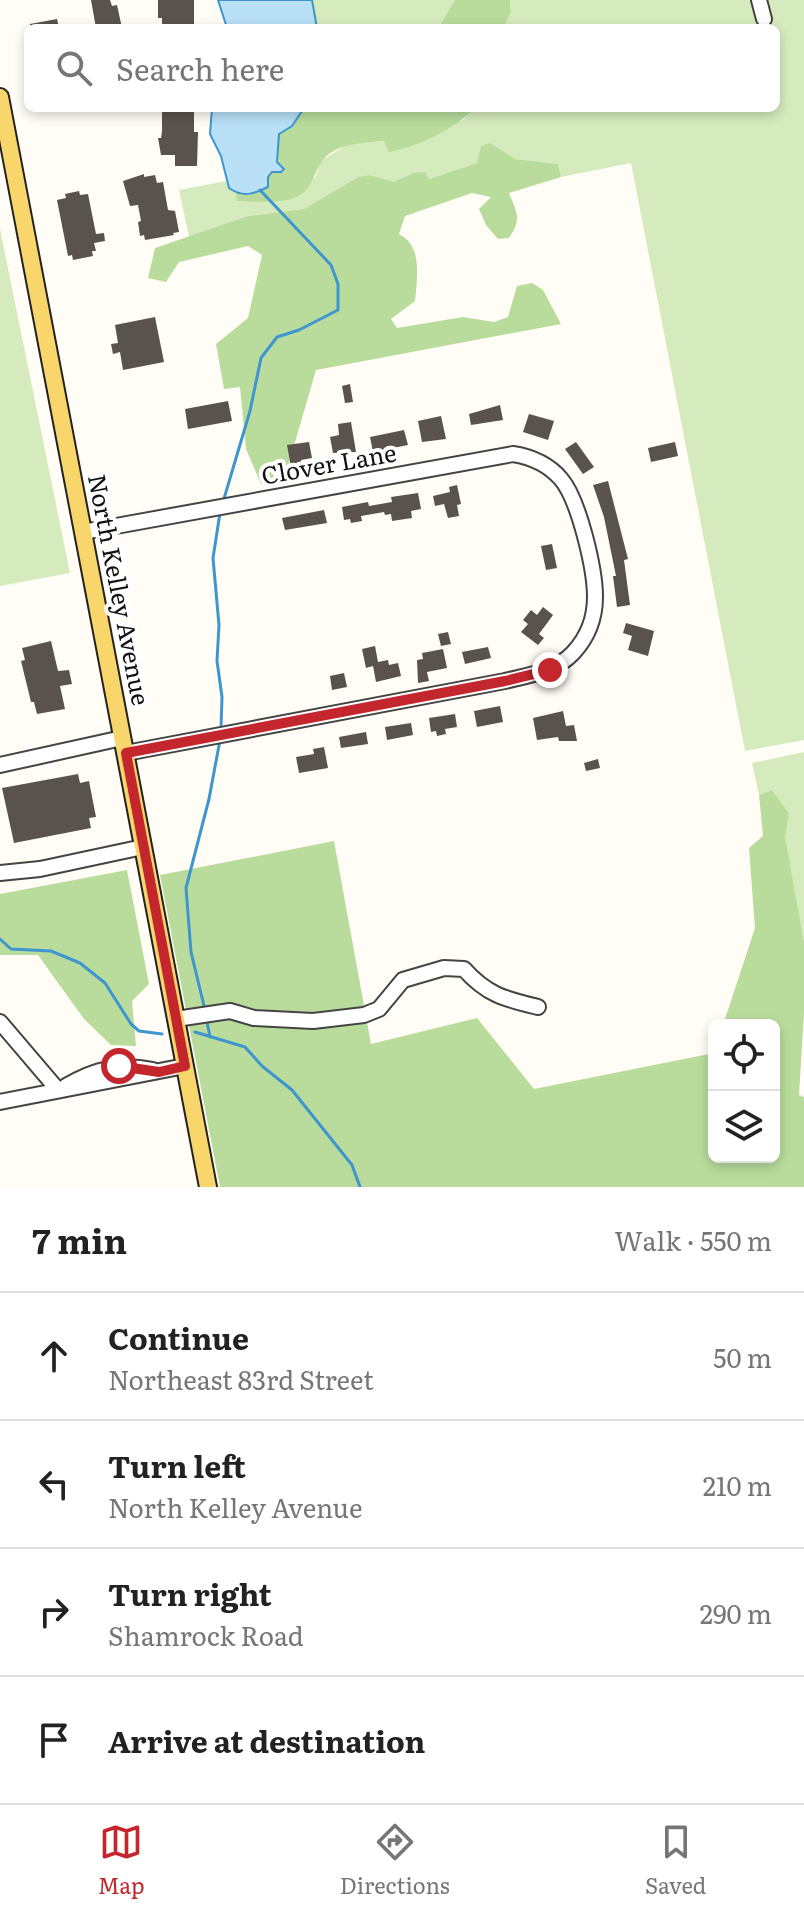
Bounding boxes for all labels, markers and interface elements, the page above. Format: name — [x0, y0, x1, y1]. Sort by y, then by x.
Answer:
search box — [24, 24, 780, 112]
icon: search — [52, 46, 96, 90]
text: Search here — [116, 46, 284, 90]
street label: Clover Lane — [258, 433, 399, 492]
street label: North Kelley Avenue — [81, 471, 160, 708]
route end — [532, 652, 568, 688]
map controls — [708, 1019, 780, 1163]
button: locate — [708, 1019, 780, 1091]
route start — [101, 1048, 137, 1084]
button: layers — [708, 1091, 780, 1163]
text: 7 min — [32, 1214, 127, 1264]
text: Walk · 550 m — [615, 1220, 772, 1259]
text: Continue — [108, 1315, 249, 1359]
icon: ahead — [32, 1334, 76, 1378]
text: 50 m — [713, 1337, 772, 1376]
text: Northeast 83rd Street — [108, 1359, 374, 1398]
text: Turn left — [108, 1443, 246, 1487]
icon: left — [32, 1462, 76, 1506]
text: 210 m — [703, 1465, 772, 1504]
text: North Kelley Avenue — [108, 1487, 363, 1526]
text: Turn right — [108, 1571, 272, 1615]
icon: right — [32, 1590, 76, 1634]
text: 290 m — [700, 1593, 772, 1632]
text: Shamrock Road — [108, 1615, 304, 1654]
icon: arrive — [32, 1718, 76, 1762]
text: Arrive at destination — [108, 1718, 425, 1762]
tab: Map — [98, 1820, 145, 1901]
tab: Directions — [340, 1820, 450, 1901]
tab: Saved — [645, 1820, 706, 1901]

